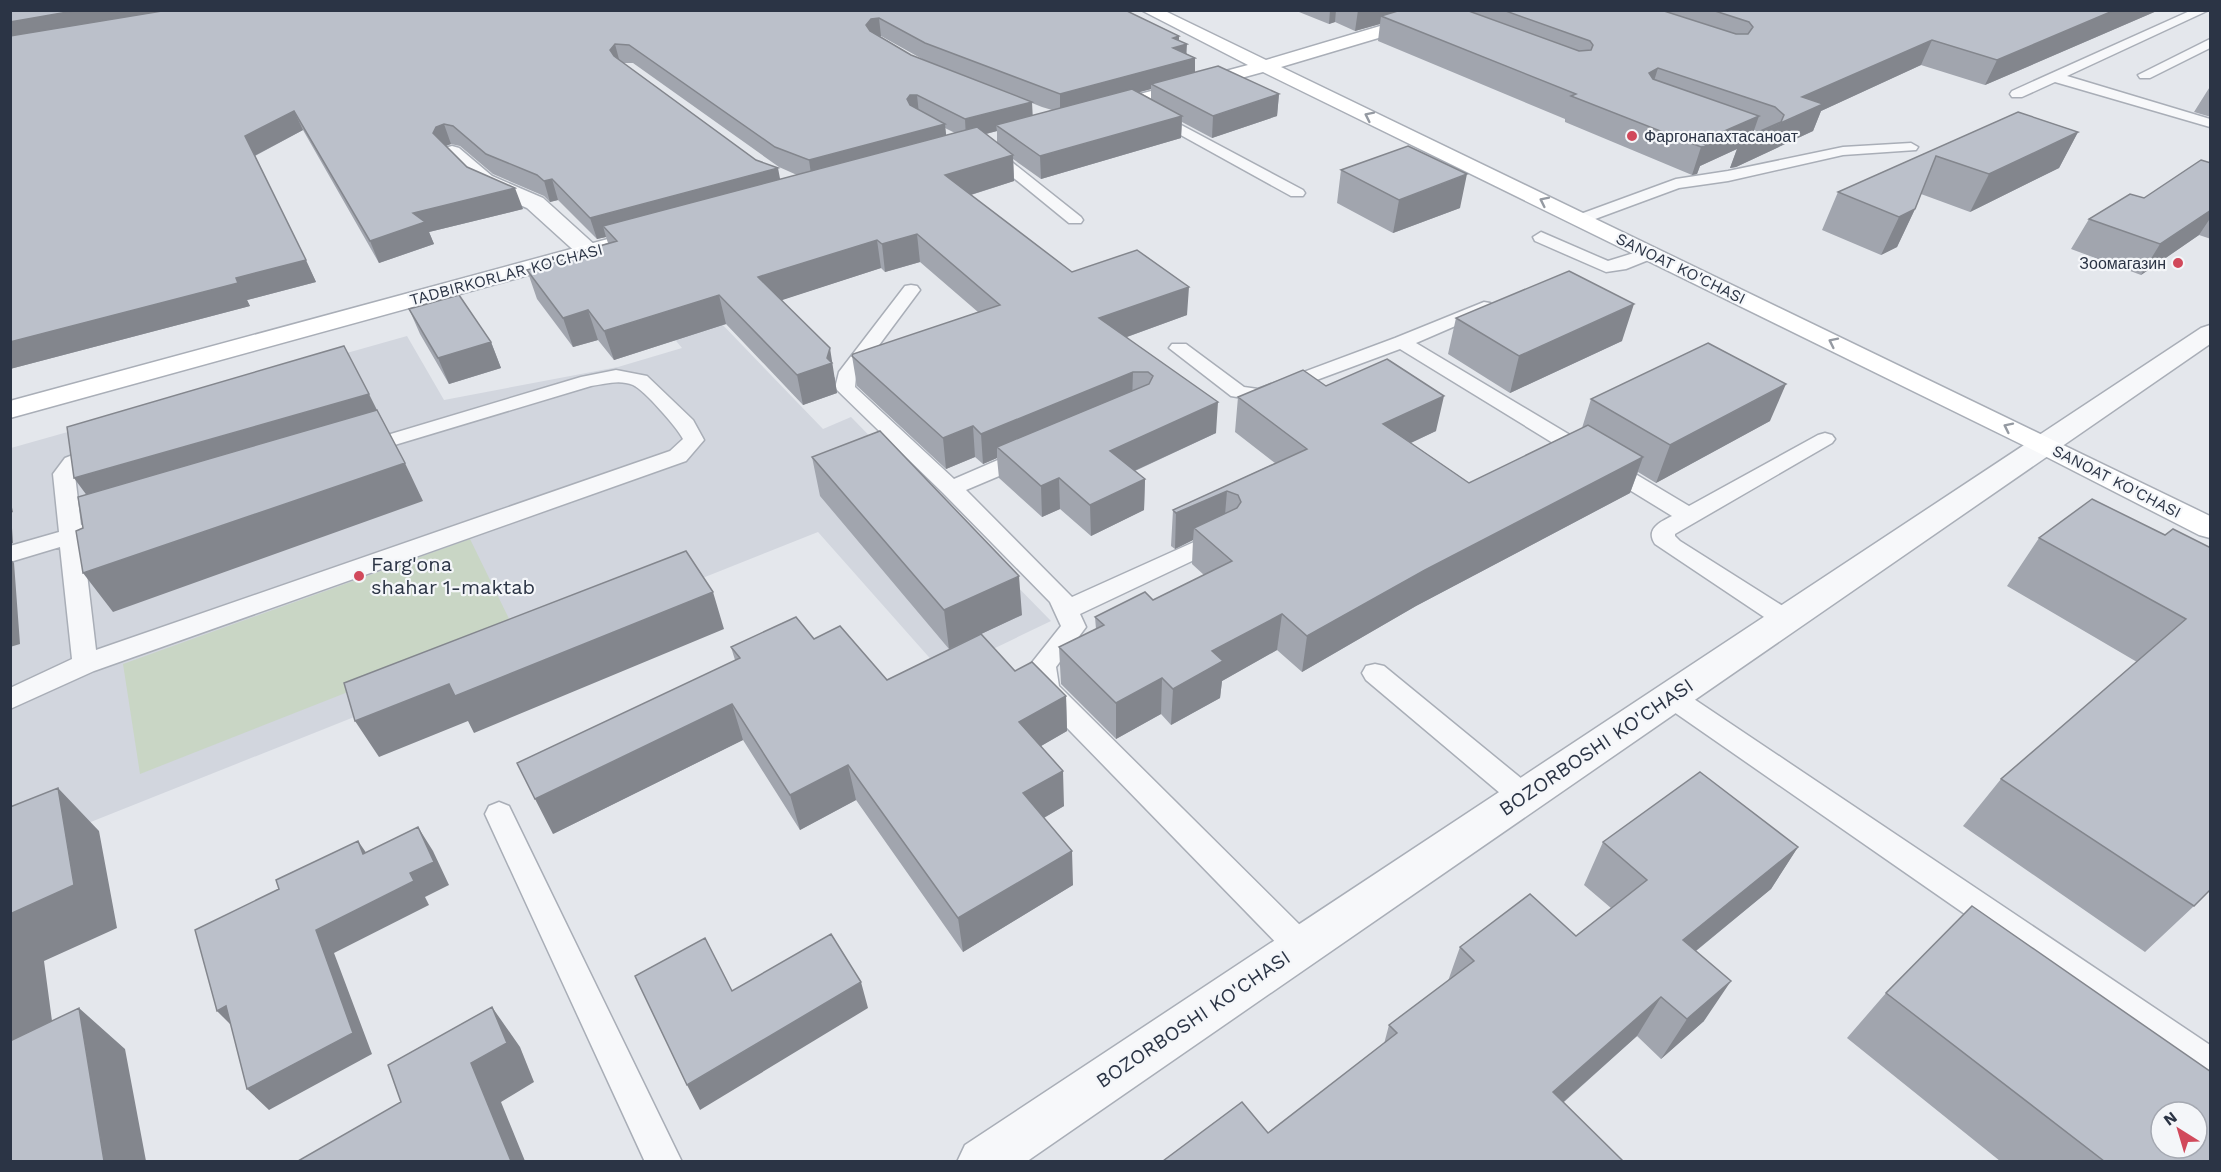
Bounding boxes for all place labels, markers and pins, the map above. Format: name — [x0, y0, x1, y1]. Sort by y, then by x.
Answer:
place label: Фаргонапахтасаноат — [1644, 127, 1799, 146]
marker: Фаргонапахтасаноат — [1625, 129, 1639, 143]
place label: Зоомагазин — [2079, 254, 2166, 273]
marker: Зоомагазин — [2171, 256, 2185, 270]
place label: Farg'ona shahar 1-maktab — [371, 552, 535, 599]
marker: Farg'ona shahar 1-maktab — [352, 569, 366, 583]

